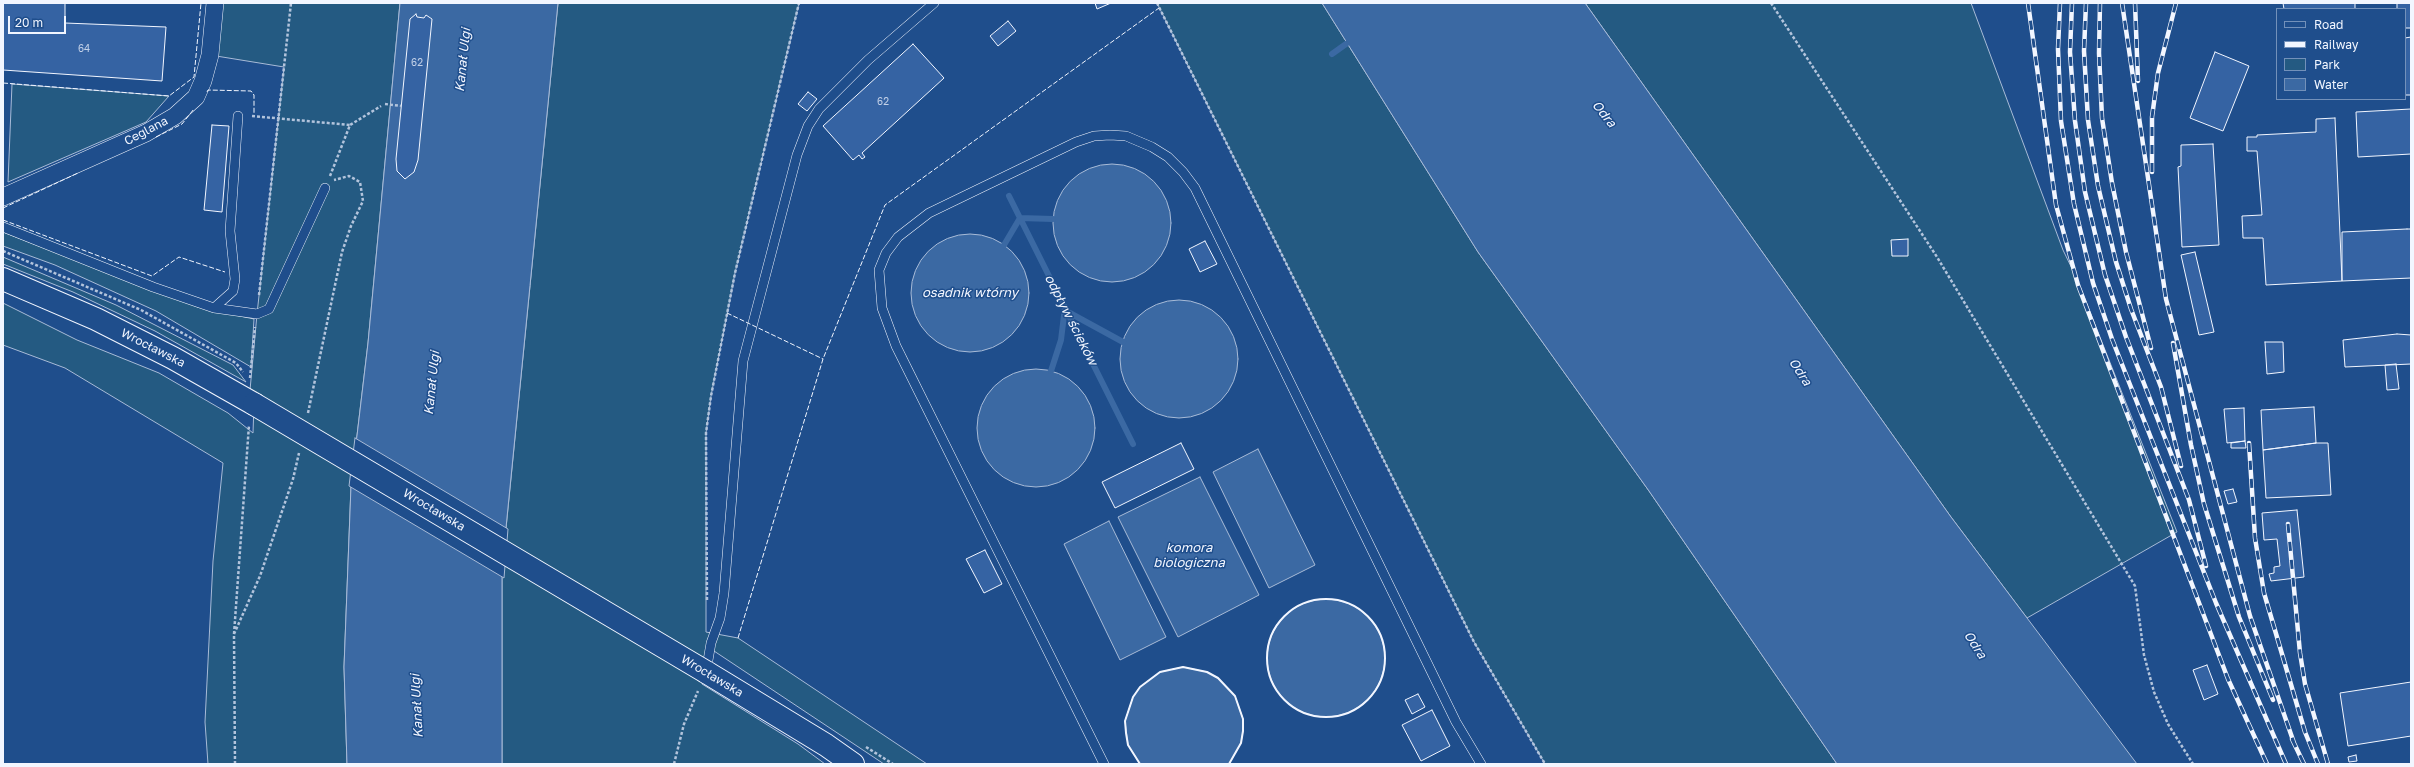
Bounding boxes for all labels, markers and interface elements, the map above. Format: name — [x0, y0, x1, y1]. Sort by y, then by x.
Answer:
scale bar — [10, 8, 68, 34]
legend — [2276, 8, 2406, 100]
text: 20 m — [15, 15, 43, 30]
text: Road — [2314, 17, 2343, 32]
water label: Kanał Ulgi — [452, 27, 474, 93]
text: Railway — [2314, 37, 2359, 52]
house number: 64 — [78, 43, 90, 55]
house number: 62 — [411, 57, 423, 69]
text: Park — [2314, 57, 2340, 72]
text: Water — [2314, 77, 2348, 92]
house number: 62 — [877, 96, 889, 108]
water label: Odra — [1589, 97, 1619, 131]
street label: Ceglana — [122, 114, 170, 148]
water label: odpływ ścieków — [1041, 272, 1101, 368]
water label: osadnik wtórny — [922, 285, 1018, 301]
street label: Wrocławska — [119, 326, 187, 370]
water label: Kanał Ulgi — [421, 350, 443, 416]
water label: Odra — [1785, 355, 1815, 389]
street label: Wrocławska — [400, 486, 468, 534]
water label: komora biologiczna — [1153, 540, 1225, 571]
water label: Odra — [1960, 628, 1990, 662]
street label: Wrocławska — [678, 652, 746, 700]
water label: Kanał Ulgi — [408, 674, 426, 738]

